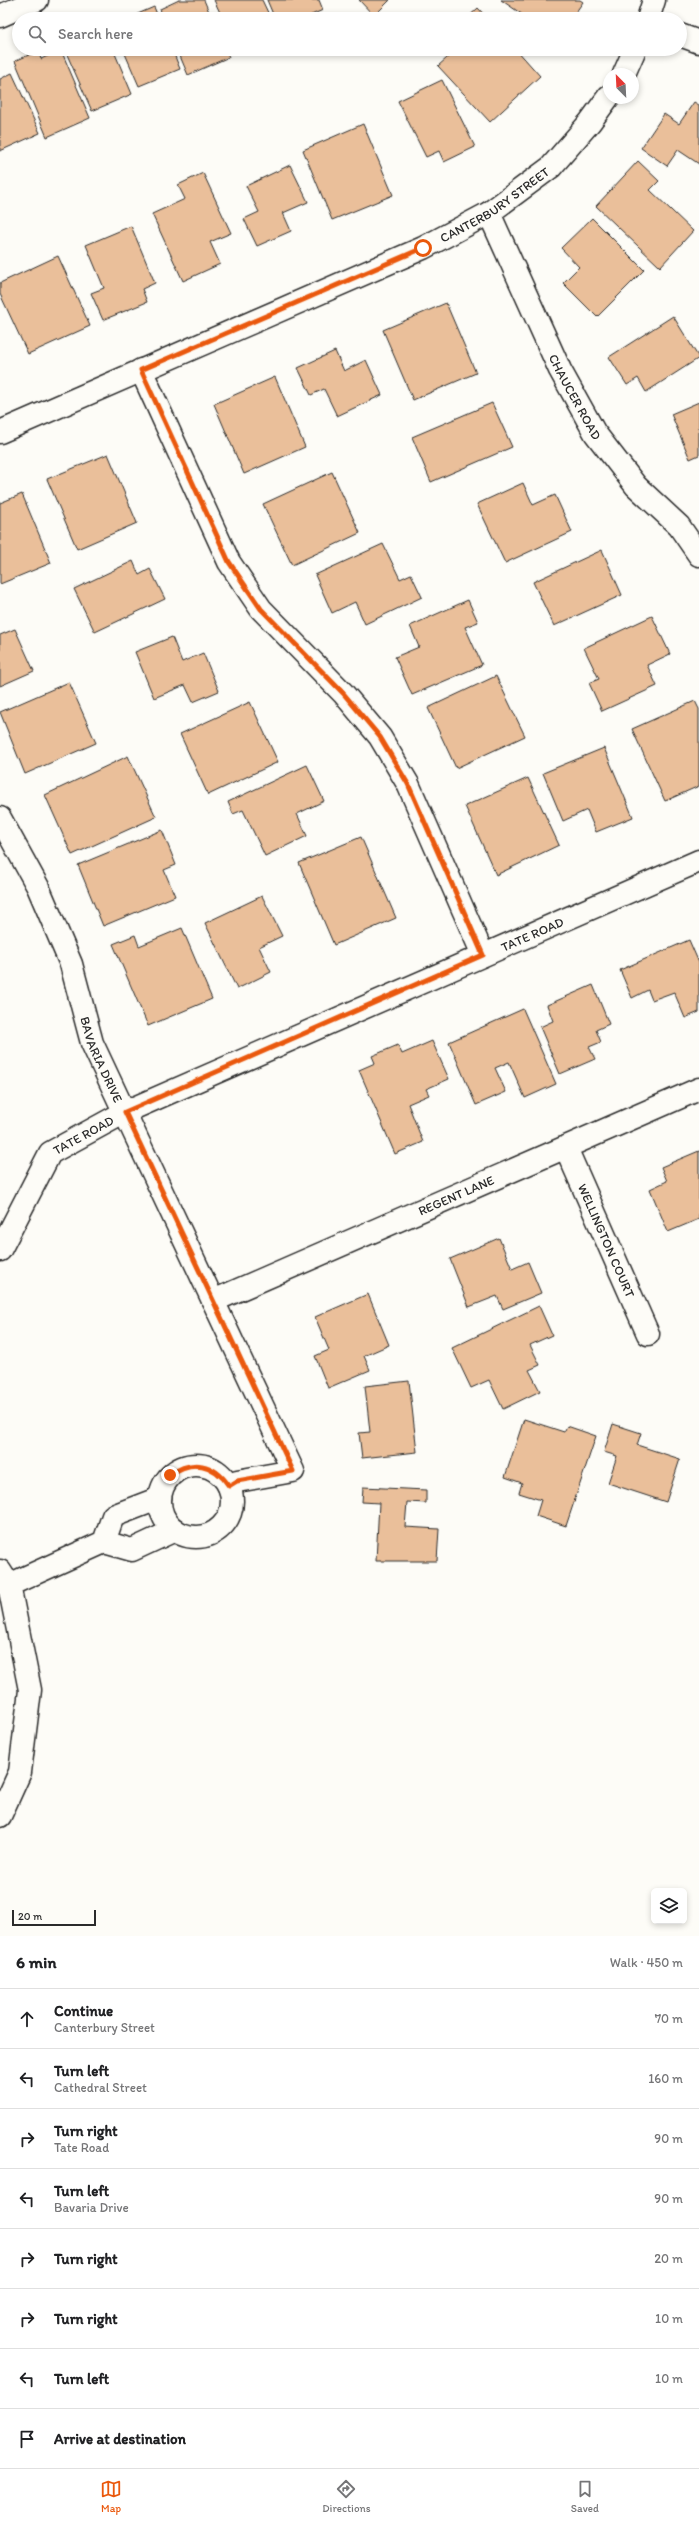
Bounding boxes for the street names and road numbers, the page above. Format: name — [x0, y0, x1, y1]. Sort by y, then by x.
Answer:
street label: CANTERBURY STREET — [437, 164, 553, 246]
street label: CHAUCER ROAD — [546, 352, 605, 443]
street label: TATE ROAD — [499, 914, 566, 955]
street label: BAVARIA DRIVE — [77, 1015, 126, 1105]
street label: TATE ROAD — [51, 1112, 117, 1158]
street label: REGENT LANE — [416, 1172, 496, 1219]
street label: WELLINGTON COURT — [575, 1181, 638, 1300]

